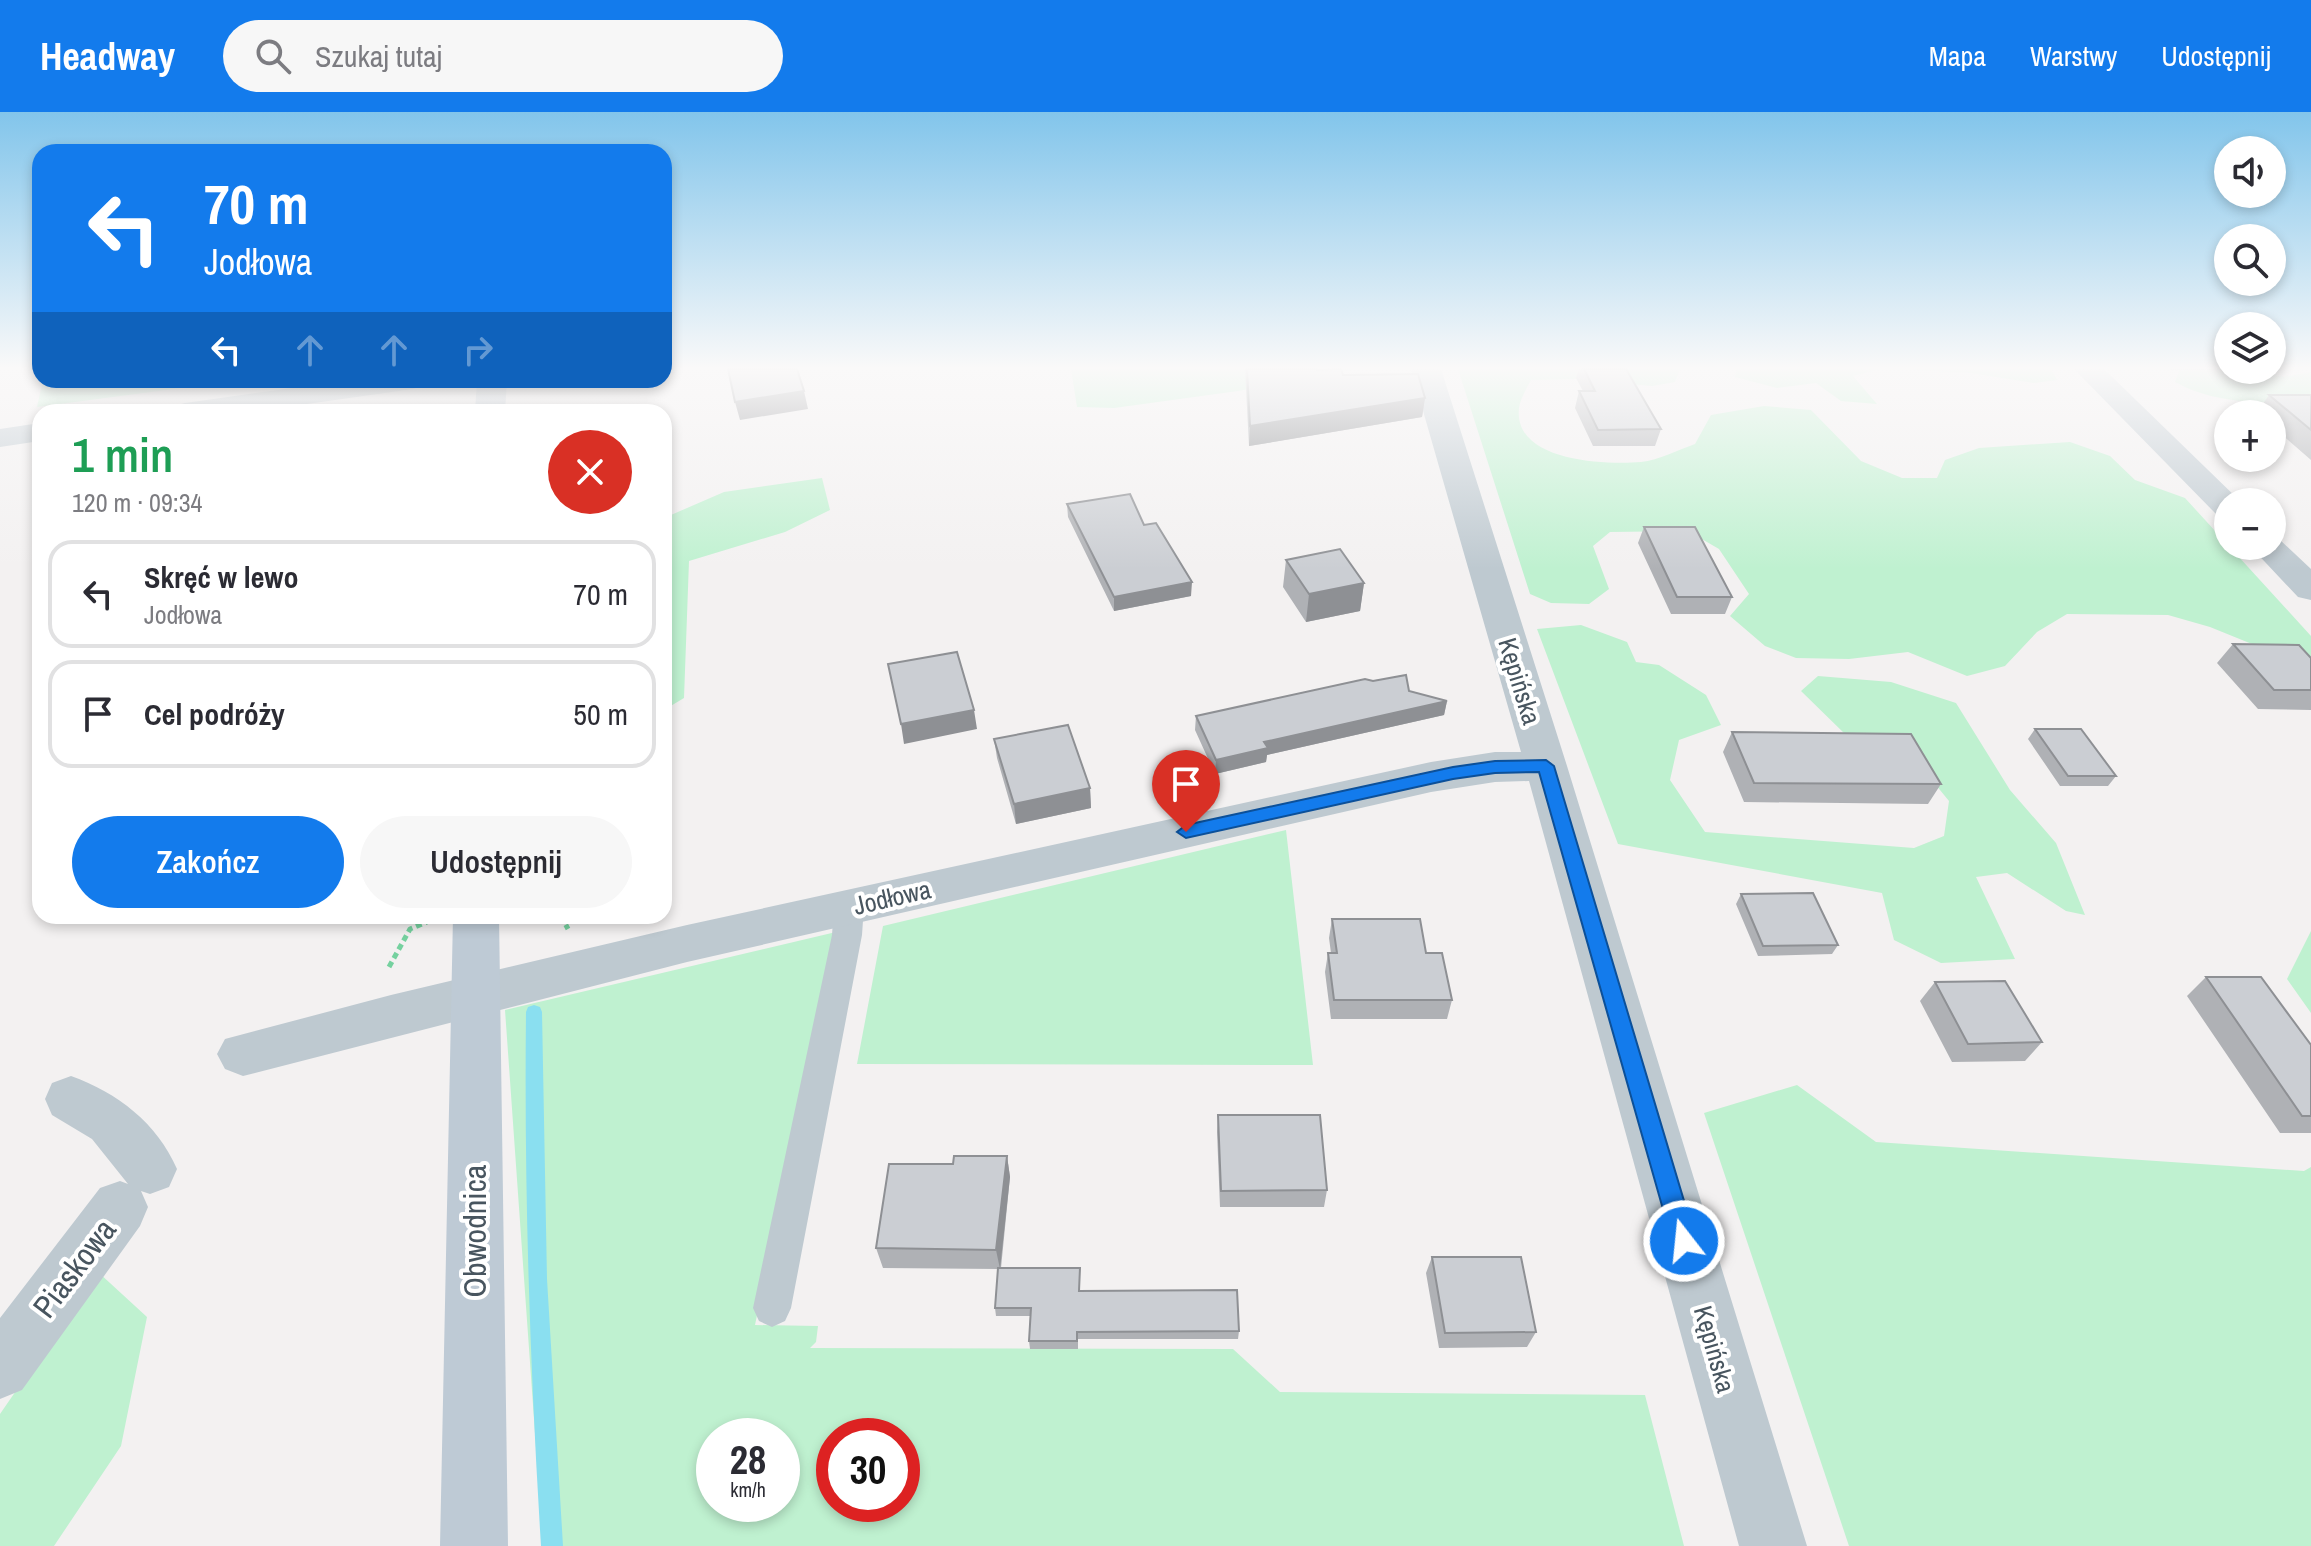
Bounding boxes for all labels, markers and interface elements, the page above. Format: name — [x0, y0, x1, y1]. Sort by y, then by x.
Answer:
search box — [223, 20, 783, 92]
text: Headway — [40, 31, 175, 82]
icon: search — [251, 34, 295, 78]
text: Szukaj tutaj — [315, 36, 442, 76]
text: Mapa — [1929, 37, 1986, 75]
text: Warstwy — [2030, 37, 2117, 75]
text: Udostępnij — [2161, 37, 2271, 75]
map controls — [2214, 136, 2286, 560]
button: sound — [2214, 136, 2286, 208]
text: 70 m — [204, 166, 309, 241]
icon: left — [72, 176, 176, 280]
button: search — [2214, 224, 2286, 296]
text: Jodłowa — [204, 238, 312, 286]
button: layers — [2214, 312, 2286, 384]
icon: left — [204, 328, 248, 372]
icon: ahead — [288, 328, 332, 372]
icon: ahead — [372, 328, 416, 372]
icon: right — [456, 328, 500, 372]
button: + — [2214, 400, 2286, 472]
text: 1 min — [72, 422, 173, 487]
button: close — [548, 430, 632, 514]
text: 120 m · 09:34 — [72, 485, 202, 520]
button: − — [2214, 488, 2286, 560]
text: Skręć w lewo — [144, 557, 299, 597]
icon: left — [76, 572, 120, 616]
text: 70 m — [573, 574, 628, 614]
text: Jodłowa — [144, 597, 222, 632]
street label: Kępińska — [1490, 633, 1550, 729]
icon: arrive — [76, 692, 120, 736]
text: Cel podróży — [144, 694, 285, 734]
text: 50 m — [573, 694, 628, 734]
pin — [1152, 750, 1220, 832]
icon: arrive — [1164, 762, 1208, 806]
button: Zakończ — [72, 816, 344, 908]
button: Udostępnij — [360, 816, 632, 908]
street label: Jodłowa — [850, 871, 934, 923]
street label: Obwodnica — [453, 1164, 496, 1297]
position arrow — [1642, 1199, 1726, 1283]
street label: Piaskowa — [23, 1209, 126, 1326]
street label: Kępińska — [1686, 1301, 1744, 1397]
speed limit sign: 30 — [816, 1418, 920, 1522]
text: 28 — [730, 1433, 766, 1486]
text: km/h — [730, 1476, 766, 1503]

